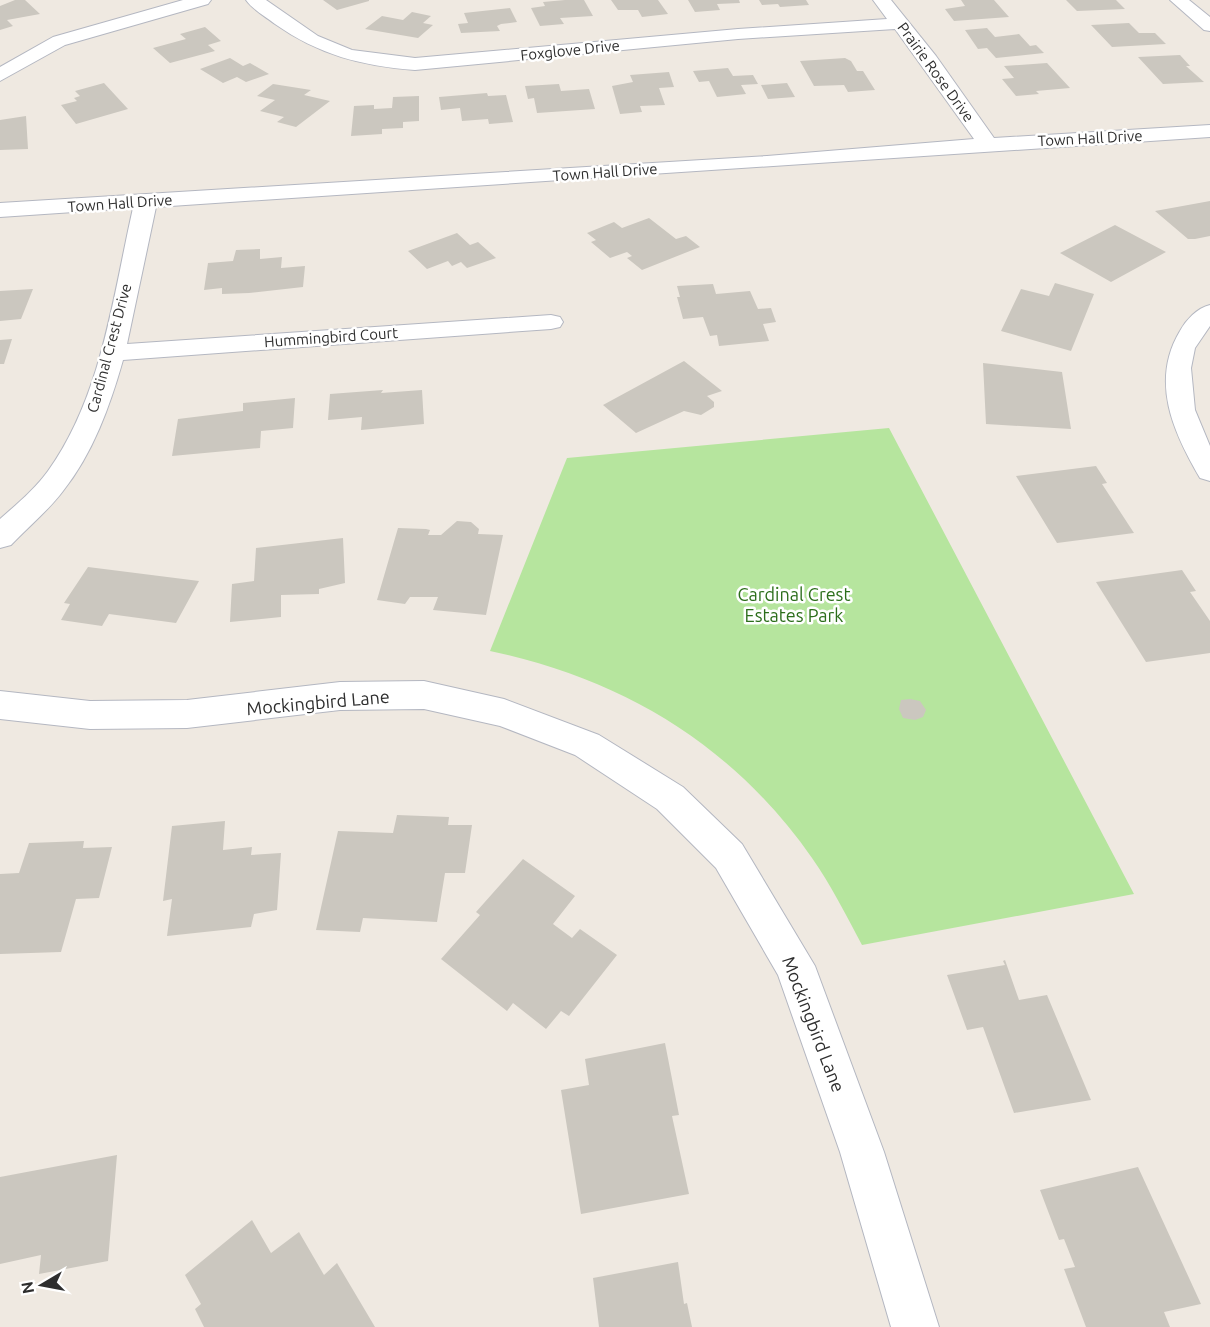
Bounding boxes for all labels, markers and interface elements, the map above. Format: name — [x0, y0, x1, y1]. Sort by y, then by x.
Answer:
street label: Prairie Rose Drive — [894, 19, 978, 125]
street label: Foxglove Drive — [520, 36, 620, 64]
street label: Town Hall Drive — [1037, 127, 1143, 149]
street label: Town Hall Drive — [552, 160, 658, 184]
street label: Town Hall Drive — [67, 191, 173, 215]
street label: Cardinal Crest Drive — [84, 282, 134, 414]
street label: Hummingbird Court — [263, 324, 399, 350]
park label: Cardinal Crest Estates Park — [737, 584, 851, 625]
street label: Mockingbird Lane — [246, 686, 390, 718]
street label: Mockingbird Lane — [779, 953, 849, 1095]
north arrow — [12, 1255, 72, 1315]
text: N — [17, 1280, 37, 1295]

